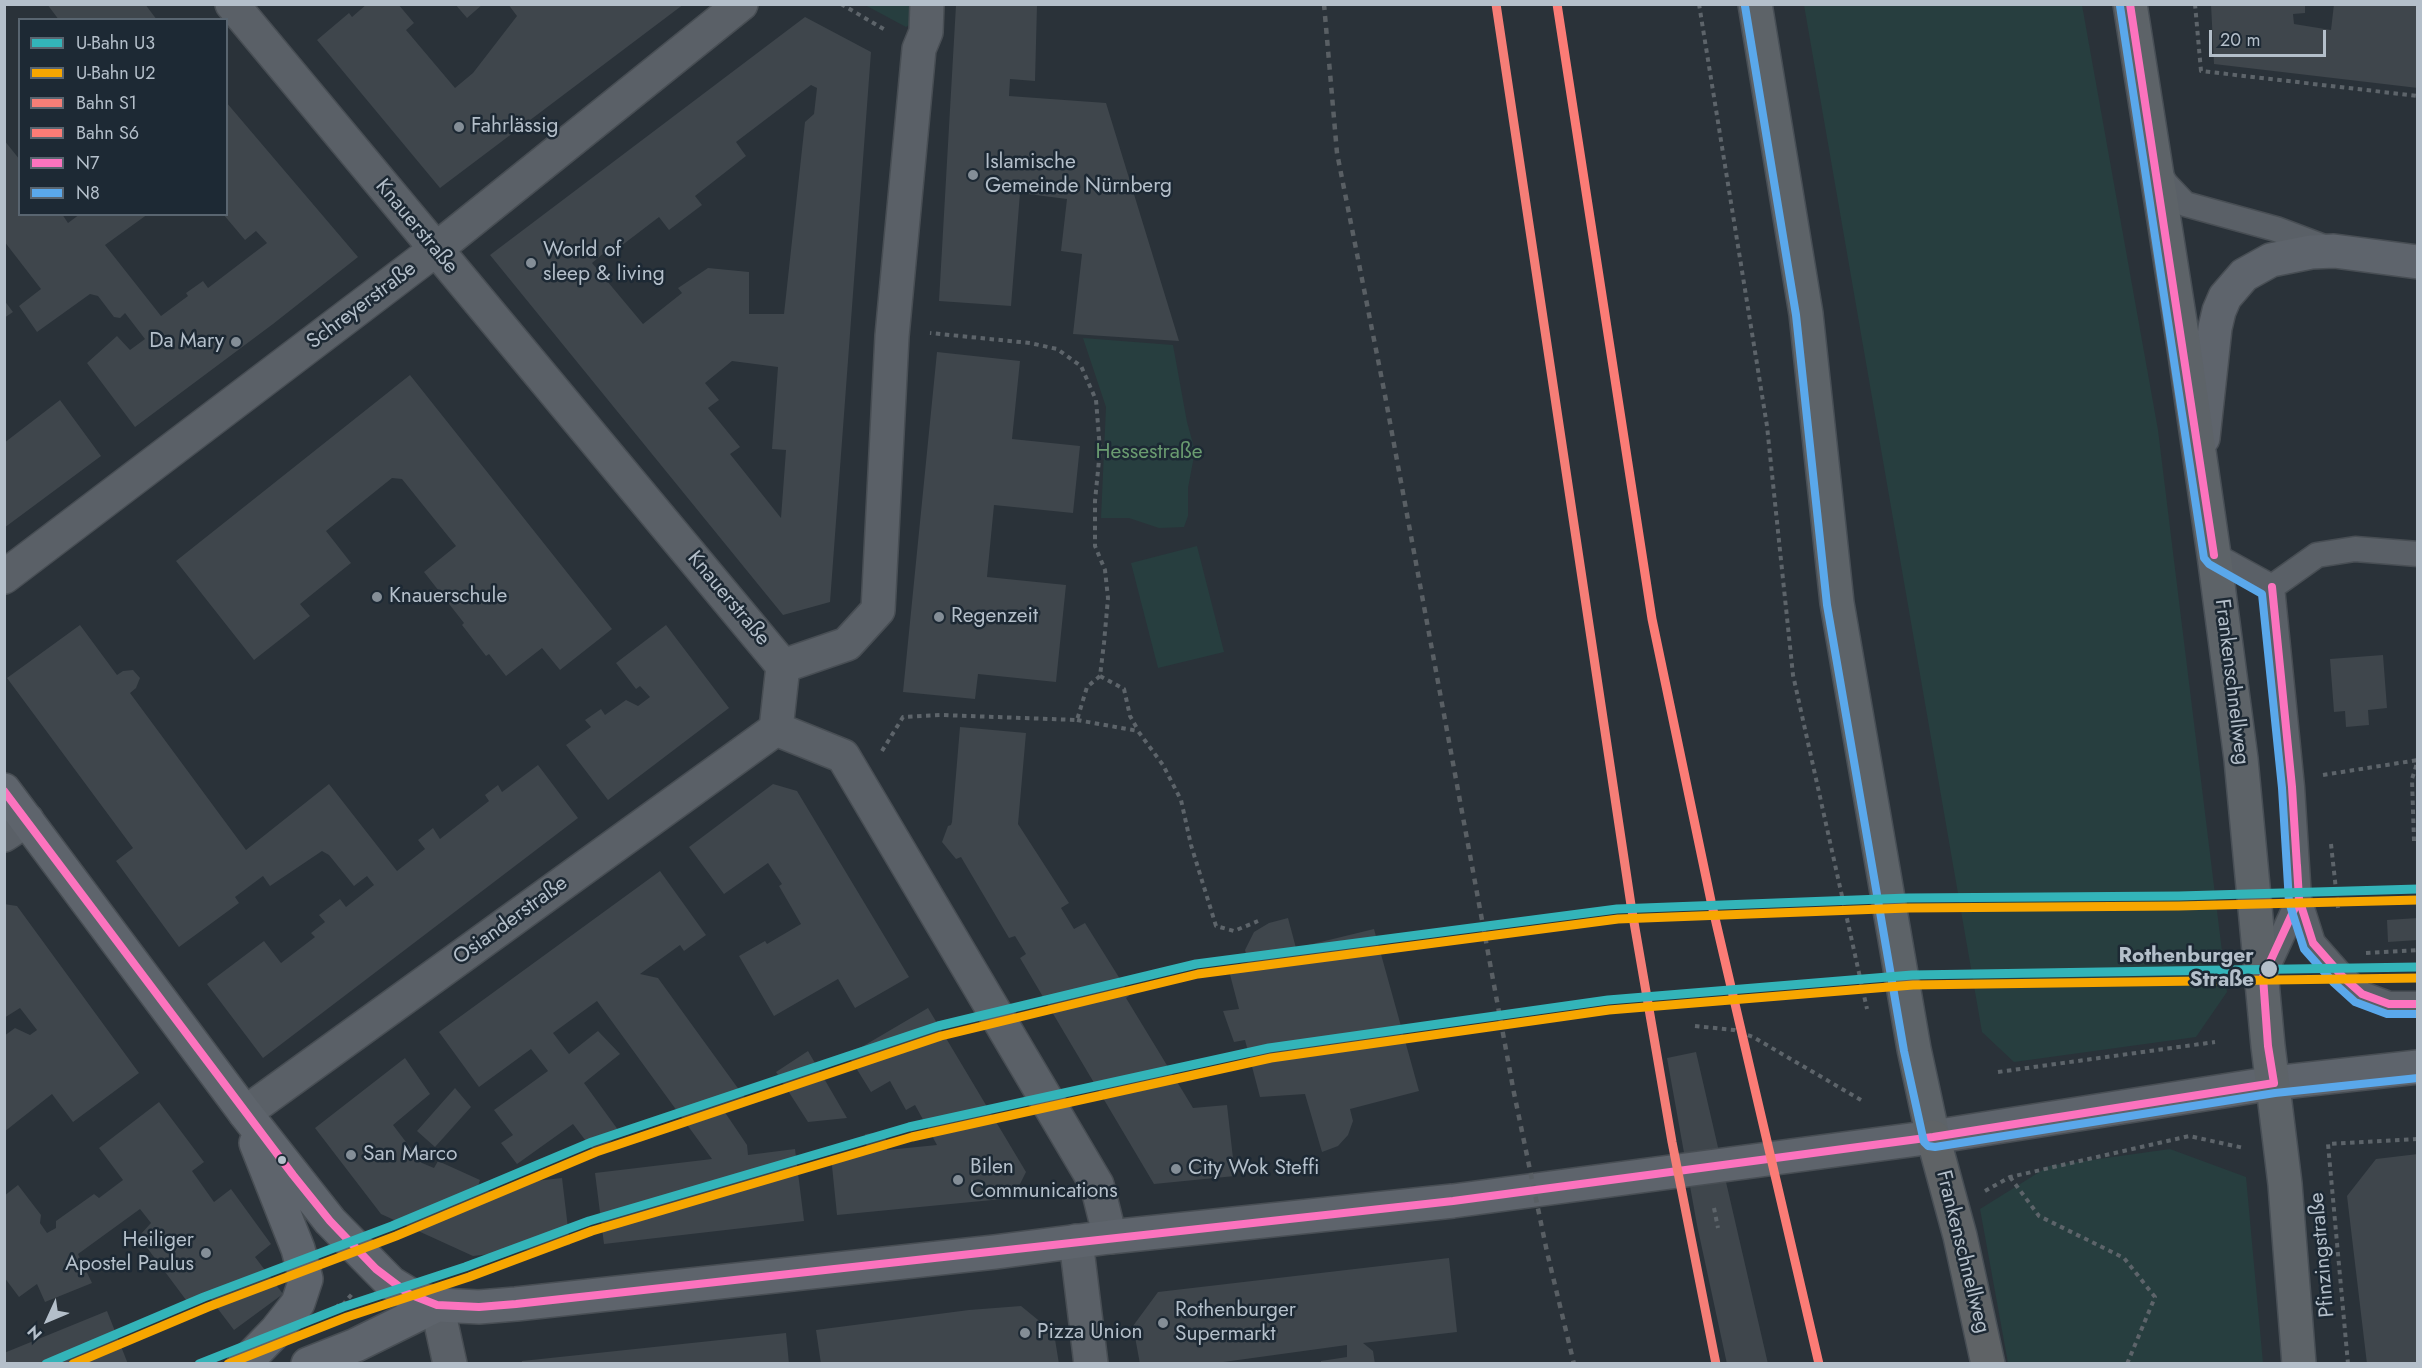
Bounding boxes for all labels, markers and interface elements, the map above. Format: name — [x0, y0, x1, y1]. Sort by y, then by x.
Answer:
legend — [18, 18, 228, 216]
scale bar — [2212, 18, 2329, 56]
text: 20 m — [2220, 27, 2260, 53]
text: U-Bahn U3 — [76, 30, 155, 56]
text: U-Bahn U2 — [76, 60, 156, 86]
text: Bahn S1 — [76, 90, 137, 116]
place label: Fahrlässig — [471, 114, 559, 140]
text: Bahn S6 — [76, 120, 139, 146]
marker: Fahrlässig — [452, 120, 466, 134]
text: N7 — [76, 150, 99, 176]
place label: Islamische Gemeinde Nürnberg — [985, 150, 1172, 200]
marker: Islamische Gemeinde Nürnberg — [966, 168, 980, 182]
street label: Knauerstraße — [369, 175, 463, 279]
text: N8 — [76, 180, 100, 206]
place label: World of sleep & living — [543, 238, 665, 288]
marker: World of sleep & living — [524, 256, 538, 270]
street label: Schreyerstraße — [302, 257, 422, 355]
place label: Da Mary — [149, 329, 224, 355]
marker: Da Mary — [229, 335, 243, 349]
park label: Hessestraße — [1095, 440, 1203, 466]
street label: Knauerstraße — [681, 547, 775, 651]
place label: Knauerschule — [389, 584, 507, 610]
marker: Knauerschule — [370, 590, 384, 604]
street label: Frankenschnellweg — [2208, 598, 2254, 766]
place label: Regenzeit — [951, 604, 1038, 630]
marker: Regenzeit — [932, 610, 946, 624]
street label: Osianderstraße — [449, 871, 573, 971]
place label: Rothenburger Straße — [2118, 944, 2254, 994]
marker: Rothenburger Straße — [2259, 959, 2279, 979]
place label: San Marco — [363, 1142, 457, 1168]
marker: San Marco — [344, 1148, 358, 1162]
unlabelled marker — [276, 1154, 288, 1166]
place label: Bilen Communications — [970, 1155, 1118, 1205]
place label: City Wok Steffi — [1188, 1156, 1319, 1182]
marker: City Wok Steffi — [1169, 1162, 1183, 1176]
street label: Frankenschnellweg — [1930, 1168, 1994, 1336]
marker: Bilen Communications — [951, 1173, 965, 1187]
street label: Pfinzingstraße — [2305, 1191, 2341, 1319]
place label: Heiliger Apostel Paulus — [65, 1228, 194, 1278]
marker: Heiliger Apostel Paulus — [199, 1246, 213, 1260]
north arrow — [18, 1290, 78, 1350]
place label: Rothenburger Supermarkt — [1175, 1298, 1296, 1348]
marker: Rothenburger Supermarkt — [1156, 1316, 1170, 1330]
text: N — [22, 1320, 47, 1345]
place label: Pizza Union — [1037, 1320, 1142, 1346]
marker: Pizza Union — [1018, 1326, 1032, 1340]

